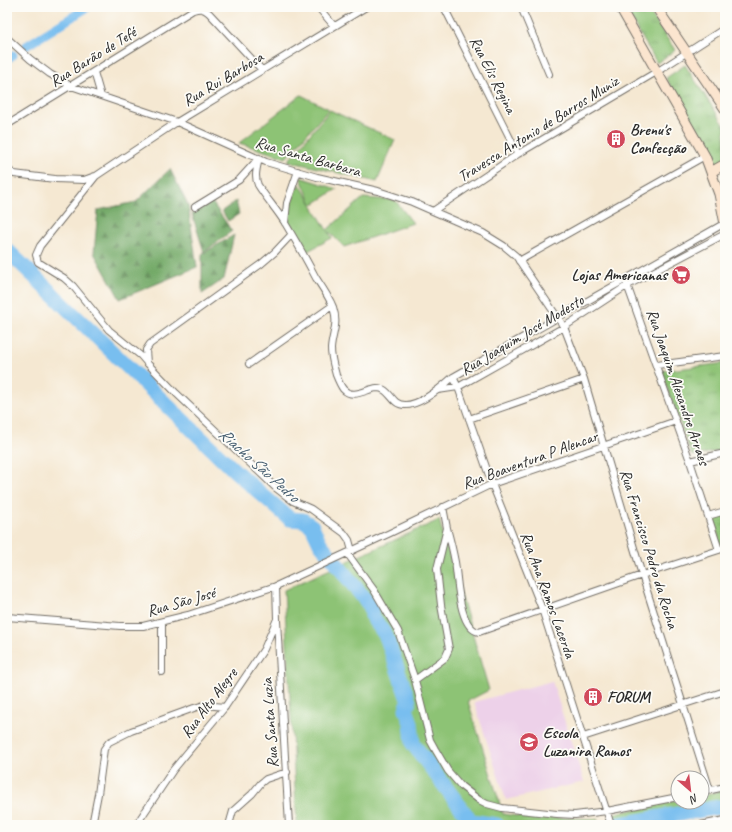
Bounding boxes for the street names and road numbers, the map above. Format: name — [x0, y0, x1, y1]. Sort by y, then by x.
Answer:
street label: Rua Barão de Tefé — [46, 21, 142, 91]
street label: Rua Elis Regina — [465, 33, 522, 118]
street label: Rua Rui Barbosa — [179, 47, 268, 111]
street label: Travessa Antonio de Barros Muniz — [454, 70, 624, 187]
street label: Rua Santa Barbara — [253, 132, 364, 182]
street label: Rua Joaquim José Modesto — [457, 290, 588, 380]
street label: Rua Joaquim Alexandre Arraes — [642, 306, 715, 469]
street label: Rua Boaventura P Alencar — [460, 426, 602, 494]
street label: Rua Francisco Pedro da Rocha — [615, 467, 683, 632]
street label: Rua Ana Ramos Lacerda — [516, 529, 581, 662]
street label: Rua São José — [145, 582, 220, 621]
street label: Rua Alto Alegre — [176, 663, 243, 742]
street label: Rua Santa Luzia — [257, 677, 283, 768]

